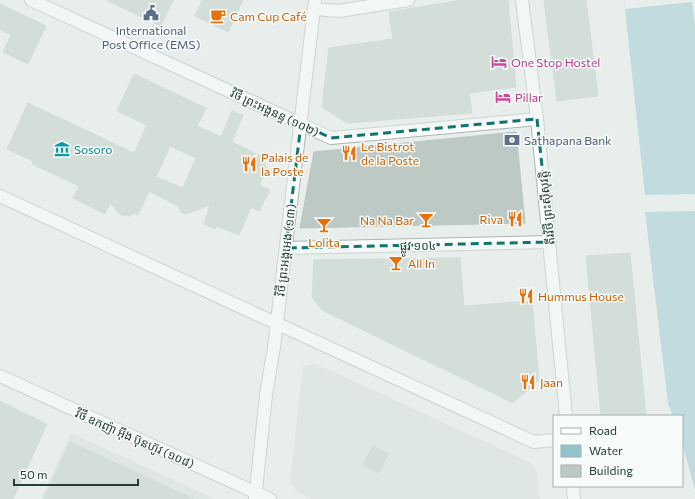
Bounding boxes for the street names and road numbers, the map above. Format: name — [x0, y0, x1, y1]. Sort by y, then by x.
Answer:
street label: វិថី ព្រះអង្គនន្ទ (១០២) — [228, 85, 321, 140]
street label: តីរវិថី ព្រះស៊ីសុវត្តិ — [535, 170, 558, 246]
street label: វិថី ព្រះអង្គអេង (១៣) — [272, 203, 299, 297]
street label: ផ្លូវ ១០៤ — [400, 238, 437, 257]
street label: វិថី ឧកញ៉ា អ៊ីង ប៊ុនហ៊ូវ (១០៨) — [73, 405, 197, 472]

